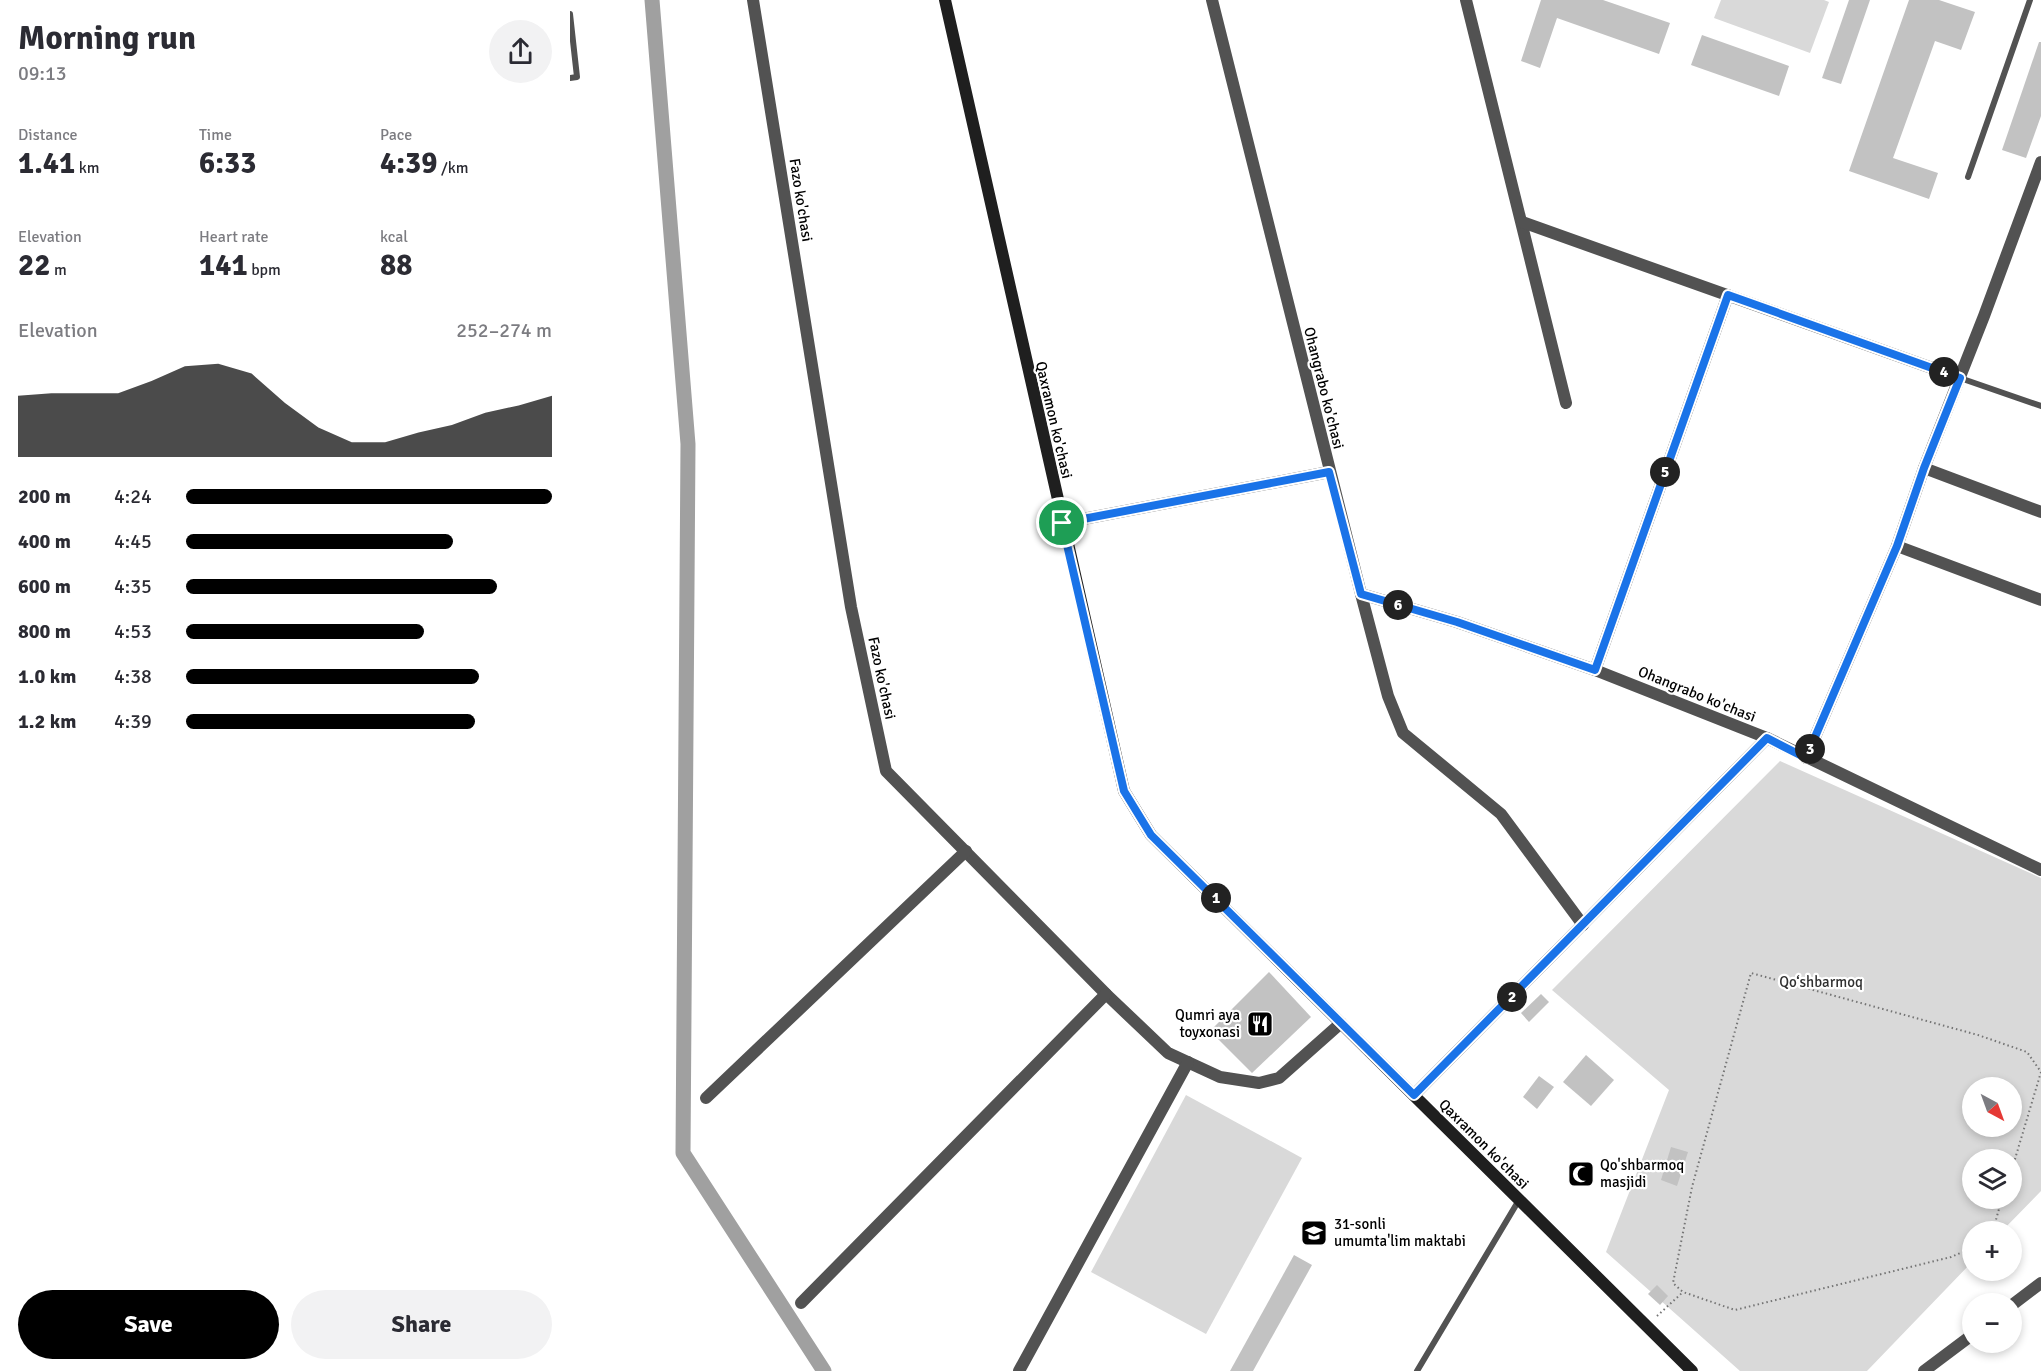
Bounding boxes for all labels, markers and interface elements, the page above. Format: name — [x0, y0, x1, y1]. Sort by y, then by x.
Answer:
text: Morning run — [18, 18, 196, 59]
button: share — [489, 20, 552, 83]
text: 09:13 — [18, 61, 67, 86]
text: Distance — [18, 125, 78, 145]
text: Time — [199, 125, 232, 145]
text: Pace — [380, 125, 412, 145]
text: 1.41 — [18, 145, 75, 182]
text: 6:33 — [199, 145, 256, 182]
text: 4:39 — [380, 145, 437, 182]
street label: Fazo ko'chasi — [786, 157, 816, 243]
text: km — [75, 158, 100, 178]
text: /km — [437, 158, 469, 178]
text: Elevation — [18, 227, 82, 247]
text: Heart rate — [199, 227, 268, 247]
text: kcal — [380, 227, 408, 247]
text: 22 — [18, 247, 50, 284]
text: 141 — [199, 247, 248, 284]
text: 88 — [380, 247, 412, 284]
text: m — [50, 260, 67, 280]
text: bpm — [248, 260, 281, 280]
text: Elevation — [18, 318, 98, 343]
text: 252–274 m — [456, 318, 552, 343]
street label: Ohangrabo ko'chasi — [1300, 325, 1348, 451]
pin: 4 — [1929, 357, 1959, 387]
street label: Qaxramon ko'chasi — [1032, 360, 1076, 480]
text: 4 — [1940, 362, 1948, 382]
pin: 5 — [1650, 457, 1680, 487]
text: 5 — [1661, 462, 1669, 482]
text: 200 m — [18, 484, 71, 509]
text: 4:24 — [114, 484, 152, 509]
pin — [1036, 497, 1087, 548]
icon: arrive — [1045, 506, 1078, 539]
text: 400 m — [18, 529, 71, 554]
text: 4:45 — [114, 529, 152, 554]
text: 600 m — [18, 574, 71, 599]
text: 4:35 — [114, 574, 152, 599]
pin: 6 — [1383, 590, 1413, 620]
text: 6 — [1394, 595, 1402, 615]
text: 800 m — [18, 619, 71, 644]
text: 4:53 — [114, 619, 152, 644]
street label: Fazo ko'chasi — [864, 635, 900, 721]
street label: Ohangrabo ko'chasi — [1635, 662, 1759, 726]
text: 1.0 km — [18, 664, 76, 689]
text: 4:38 — [114, 664, 152, 689]
text: 1.2 km — [18, 709, 76, 734]
text: 4:39 — [114, 709, 152, 734]
pin: 3 — [1795, 734, 1825, 764]
text: 3 — [1806, 739, 1814, 759]
pin: 1 — [1201, 883, 1231, 913]
text: 1 — [1212, 888, 1220, 908]
park label: Qo‘shbarmoq — [1779, 973, 1863, 991]
pin: 2 — [1497, 982, 1527, 1012]
text: 2 — [1508, 987, 1516, 1007]
place label: Qumri aya toyxonasi — [1175, 1006, 1240, 1041]
restaurant icon: Qumri aya toyxonasi — [1245, 1009, 1275, 1039]
north arrow — [1962, 1077, 2022, 1137]
map controls — [1962, 1077, 2022, 1353]
street label: Qaxramon ko'chasi — [1435, 1095, 1533, 1193]
button: layers — [1962, 1149, 2022, 1209]
place label: Qo'shbarmoq masjidi — [1600, 1156, 1684, 1191]
mosque icon: Qo'shbarmoq masjidi — [1566, 1159, 1596, 1189]
place label: 31-sonli umumta'lim maktabi — [1334, 1215, 1466, 1250]
school or university icon: 31-sonli umumta'lim maktabi — [1299, 1218, 1329, 1248]
button: + — [1962, 1221, 2022, 1281]
button: Save — [18, 1290, 279, 1359]
button: Share — [291, 1290, 552, 1359]
button: − — [1962, 1293, 2022, 1353]

